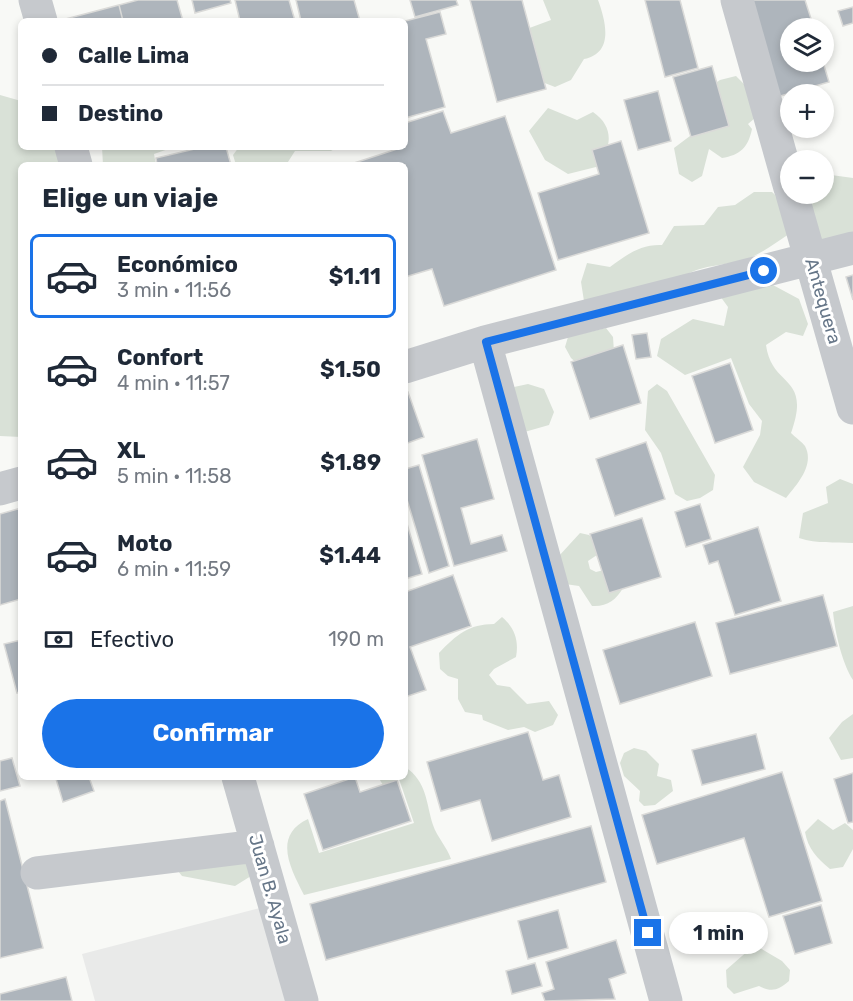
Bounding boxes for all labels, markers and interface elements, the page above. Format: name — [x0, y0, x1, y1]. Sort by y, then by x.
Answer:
map controls — [780, 18, 834, 204]
button: layers — [780, 18, 834, 72]
text: Calle Lima — [78, 42, 189, 69]
button: + — [780, 84, 834, 138]
text: Destino — [78, 100, 163, 127]
button: − — [780, 150, 834, 204]
text: Elige un viaje — [42, 182, 218, 214]
icon: car — [45, 249, 99, 303]
text: Económico — [117, 251, 238, 278]
street label: Antequera — [800, 256, 846, 346]
route start — [750, 257, 777, 284]
text: $1.11 — [329, 263, 381, 290]
text: 3 min · 11:56 — [117, 278, 231, 302]
icon: car — [45, 342, 99, 396]
text: Confort — [117, 344, 203, 371]
text: $1.50 — [320, 356, 381, 383]
text: 4 min · 11:57 — [117, 371, 230, 395]
icon: car — [45, 435, 99, 489]
text: XL — [117, 437, 145, 464]
text: $1.89 — [320, 449, 381, 476]
text: 5 min · 11:58 — [117, 464, 232, 488]
icon: car — [45, 528, 99, 582]
text: Moto — [117, 530, 172, 557]
text: $1.44 — [319, 542, 381, 569]
text: 6 min · 11:59 — [117, 557, 231, 581]
icon: cash — [42, 623, 75, 656]
text: Efectivo — [90, 626, 174, 653]
text: 190 m — [328, 627, 384, 651]
button: Confirmar — [42, 699, 384, 768]
street label: Juan B. Ayala — [244, 832, 296, 946]
callout: 1 min — [669, 912, 768, 954]
route end — [634, 919, 661, 946]
text: 1 min — [693, 921, 744, 945]

